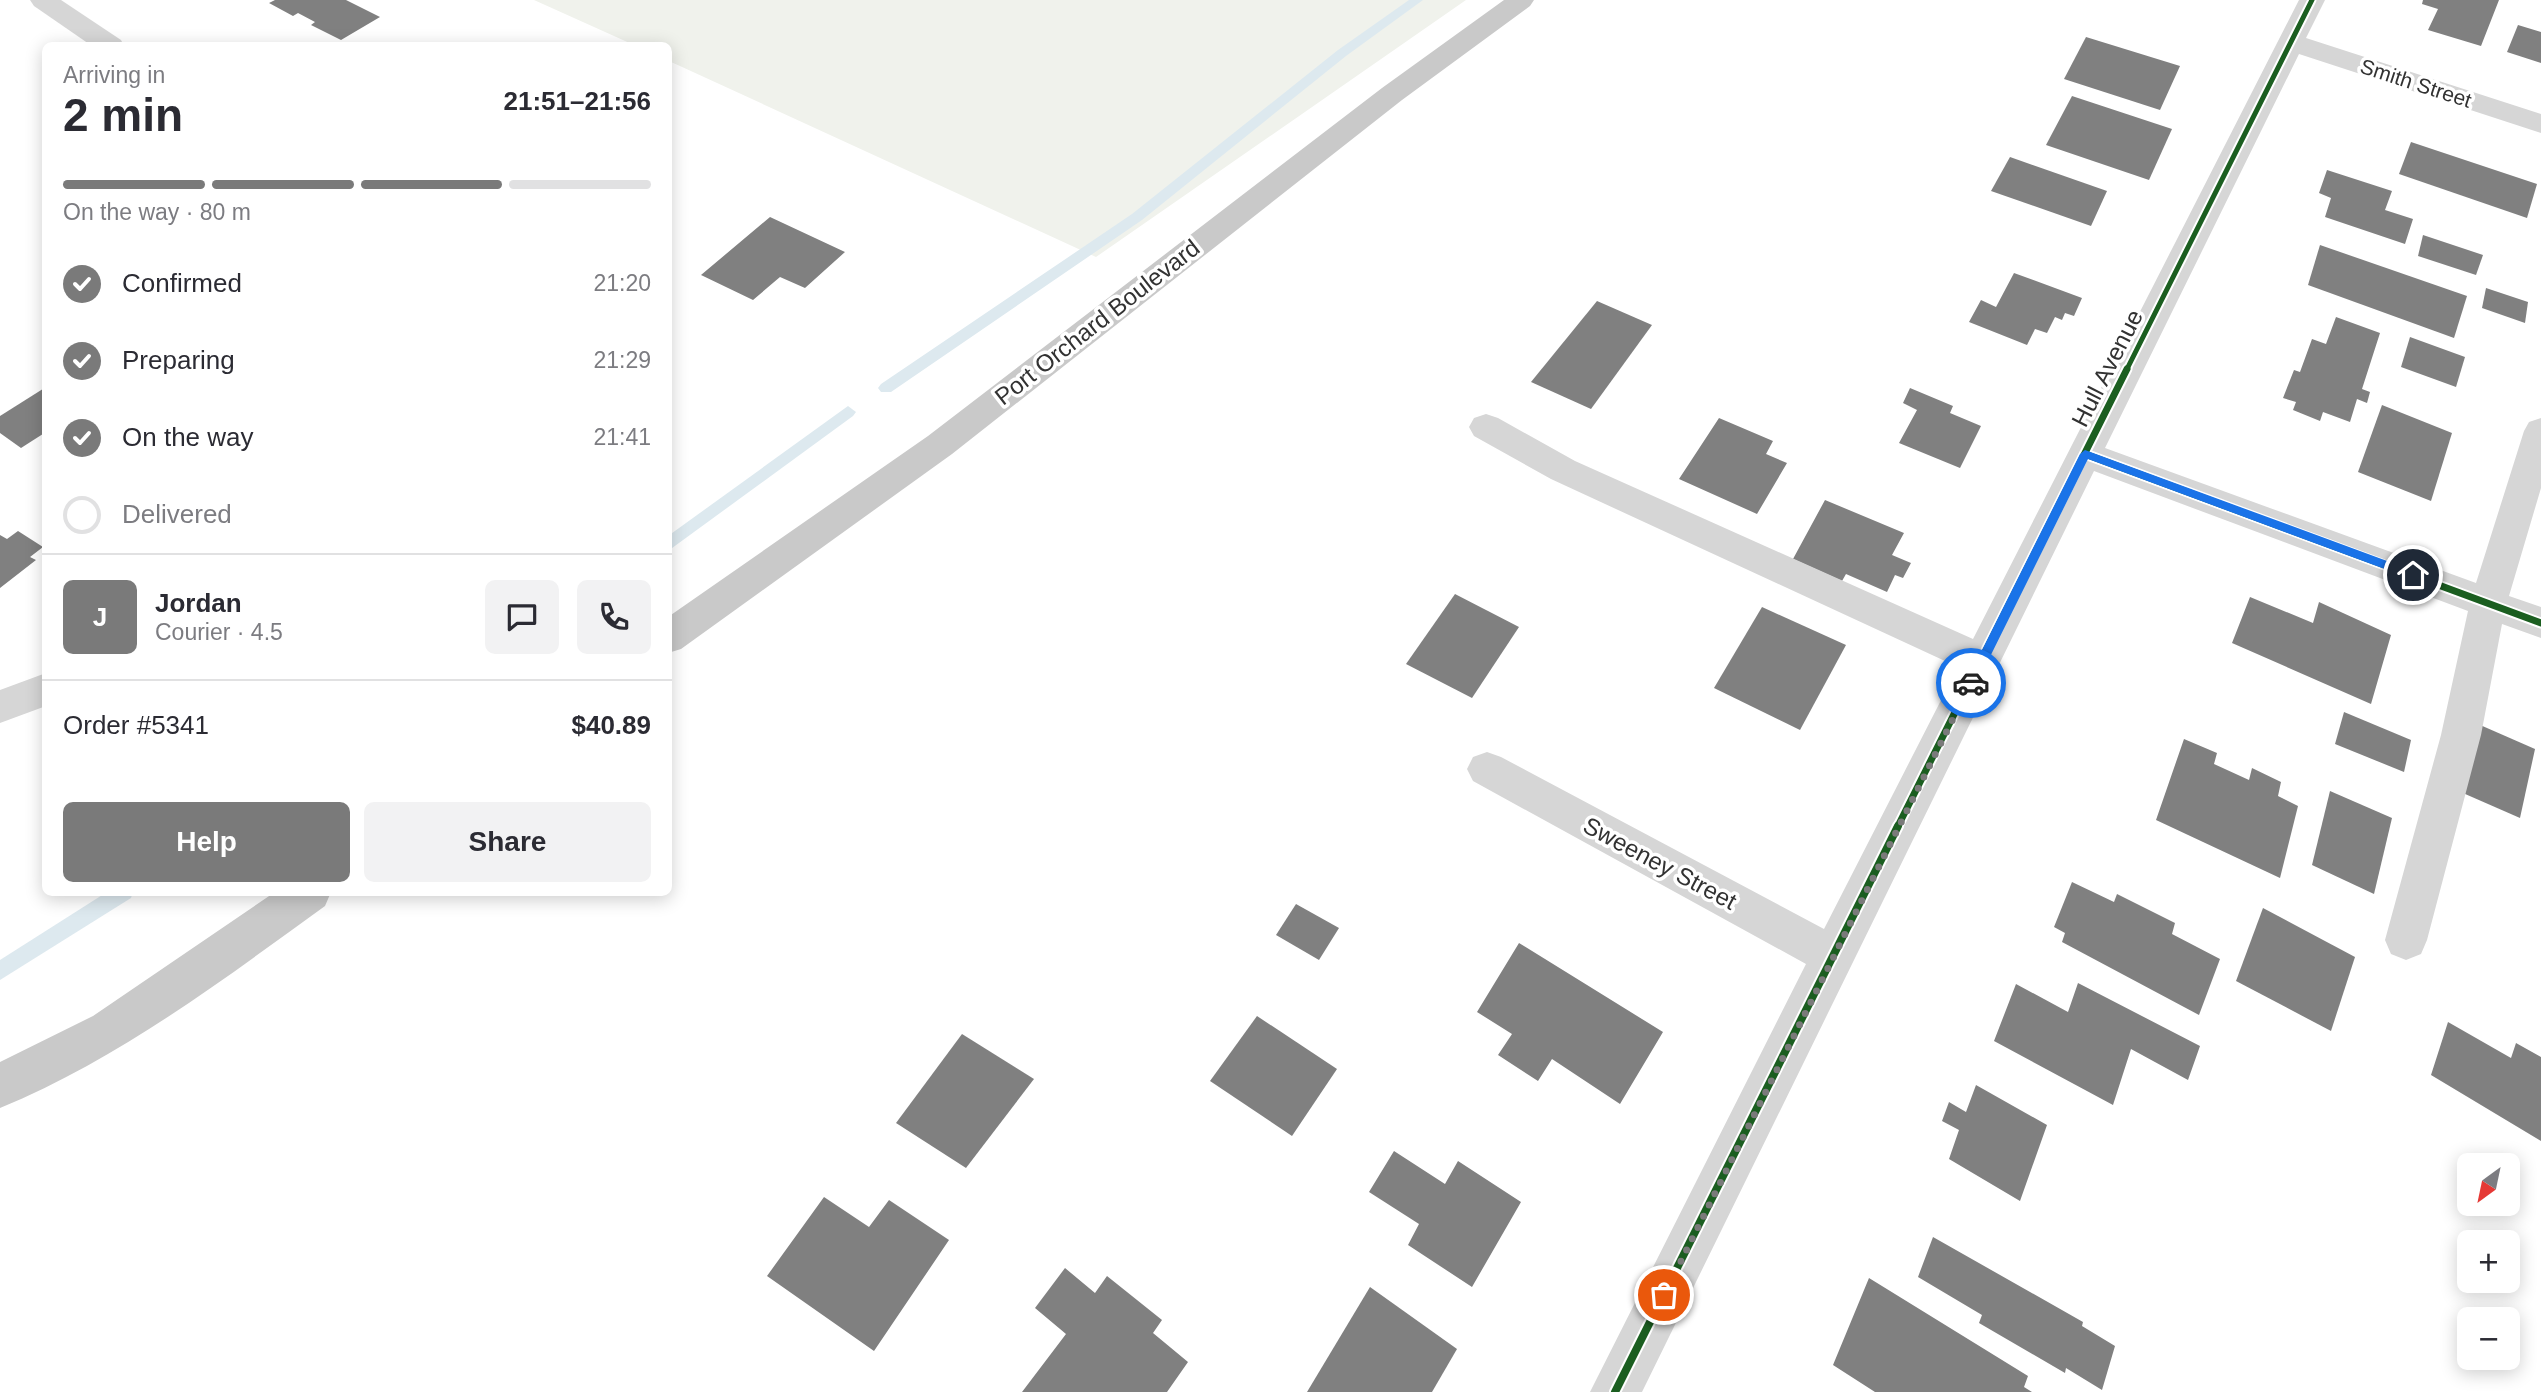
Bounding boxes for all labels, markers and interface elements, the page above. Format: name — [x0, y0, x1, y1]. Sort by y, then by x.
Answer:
street label: Smith Street — [2358, 54, 2475, 112]
text: Arriving in — [63, 62, 165, 88]
text: 21:51–21:56 — [504, 86, 651, 116]
text: 2 min — [63, 89, 183, 141]
text: On the way · 80 m — [63, 199, 251, 225]
street label: Port Orchard Boulevard — [989, 234, 1205, 410]
icon: check — [63, 265, 101, 303]
text: Confirmed — [122, 268, 242, 298]
text: 21:20 — [593, 270, 651, 296]
street label: Hull Avenue — [2066, 305, 2148, 431]
icon: check — [63, 342, 101, 380]
text: Preparing — [122, 345, 235, 375]
text: 21:29 — [593, 347, 651, 373]
icon: check — [63, 419, 101, 457]
text: On the way — [122, 422, 254, 452]
text: 21:41 — [593, 424, 651, 450]
text: Delivered — [122, 499, 232, 529]
pin — [2383, 545, 2443, 605]
icon: home — [2394, 556, 2432, 594]
button: chat — [485, 580, 559, 654]
button: phone — [577, 580, 651, 654]
text: Jordan — [155, 588, 242, 618]
text: J — [93, 602, 107, 632]
text: Courier · 4.5 — [155, 619, 283, 645]
courier — [1936, 648, 2006, 718]
icon: car — [1952, 664, 1990, 702]
text: Order #5341 — [63, 710, 209, 740]
text: $40.89 — [571, 710, 651, 740]
button: Help — [63, 802, 350, 882]
button: Share — [364, 802, 651, 882]
street label: Sweeney Street — [1579, 811, 1741, 915]
north arrow — [2457, 1153, 2520, 1216]
map controls — [2457, 1153, 2520, 1370]
button: + — [2457, 1230, 2520, 1293]
pin — [1634, 1265, 1694, 1325]
icon: bag — [1645, 1276, 1683, 1314]
button: − — [2457, 1307, 2520, 1370]

